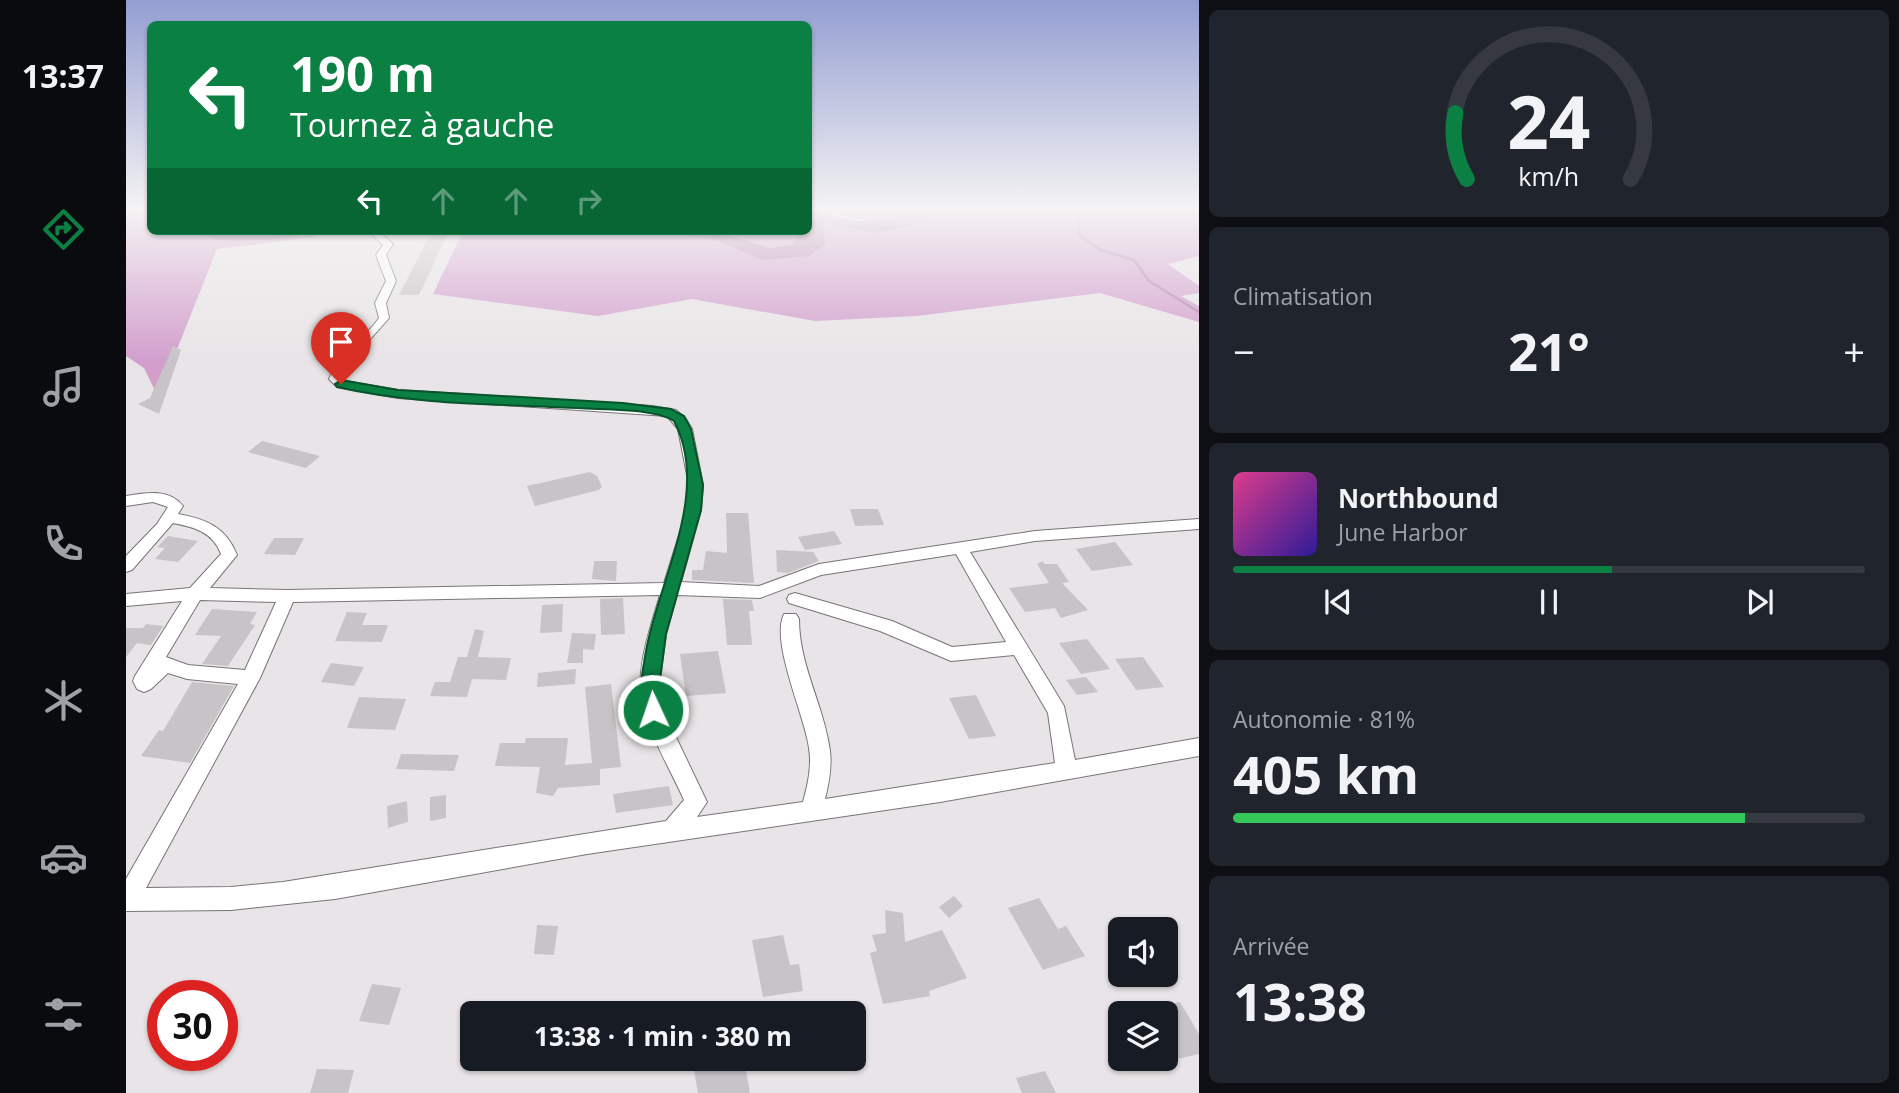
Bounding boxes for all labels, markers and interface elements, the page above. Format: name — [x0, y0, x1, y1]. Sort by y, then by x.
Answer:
text: 190 m — [290, 40, 435, 106]
icon: left — [175, 49, 266, 140]
text: 13:37 — [22, 54, 104, 97]
text: 24 — [1507, 72, 1591, 171]
text: Tournez à gauche — [290, 103, 554, 146]
text: km/h — [1519, 159, 1579, 193]
icon: left — [351, 182, 389, 220]
icon: ahead — [424, 182, 462, 220]
icon: ahead — [497, 182, 535, 220]
icon: right — [570, 182, 608, 220]
icon: directions — [39, 205, 88, 254]
text: Climatisation — [1233, 280, 1373, 312]
pin — [311, 312, 371, 384]
text: 21° — [1508, 315, 1590, 386]
icon: arrive — [322, 323, 360, 361]
text: − — [1233, 325, 1255, 377]
text: + — [1843, 325, 1865, 377]
icon: music — [39, 362, 88, 411]
text: Northbound — [1338, 480, 1499, 516]
text: June Harbor — [1338, 516, 1468, 548]
icon: phone — [39, 519, 88, 568]
icon: previous — [1319, 583, 1357, 621]
icon: pause — [1530, 583, 1568, 621]
icon: next — [1741, 583, 1779, 621]
position arrow — [616, 673, 690, 747]
icon: climate — [39, 676, 88, 725]
text: Autonomie · 81% — [1233, 703, 1415, 735]
text: 405 km — [1233, 738, 1419, 809]
icon: car — [39, 833, 88, 882]
map controls — [1108, 917, 1178, 1071]
button: sound — [1108, 917, 1178, 987]
text: Arrivée — [1233, 930, 1309, 962]
text: 13:38 — [1233, 965, 1367, 1036]
speed limit sign: 30 — [147, 980, 238, 1071]
icon: filters — [39, 990, 88, 1039]
button: layers — [1108, 1001, 1178, 1071]
text: 13:38 · 1 min · 380 m — [534, 1018, 792, 1054]

